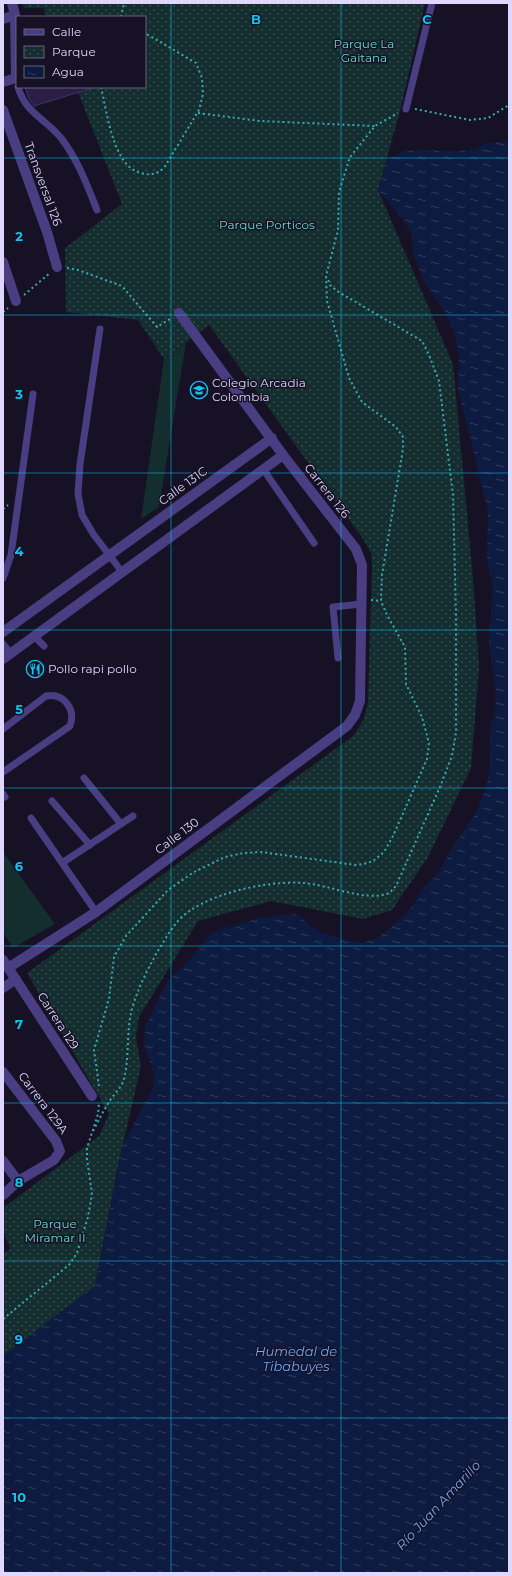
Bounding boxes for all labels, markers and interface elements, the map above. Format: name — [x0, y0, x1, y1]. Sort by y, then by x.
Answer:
text: B — [251, 11, 261, 27]
text: C — [422, 11, 432, 27]
legend — [16, 16, 146, 88]
text: Calle — [52, 24, 81, 39]
park label: Parque La Gaitana — [334, 36, 394, 65]
text: Parque — [52, 44, 96, 59]
text: Agua — [52, 64, 84, 79]
street label: Transversal 126 — [21, 140, 66, 228]
park label: Parque Porticos — [219, 217, 315, 232]
text: 2 — [15, 228, 23, 244]
place label: Colegio Arcadia Colombia — [212, 375, 306, 404]
school or university icon: Colegio Arcadia Colombia — [189, 380, 209, 400]
text: 3 — [14, 386, 23, 402]
street label: Carrera 126 — [301, 460, 353, 521]
street label: Calle 131C — [156, 463, 210, 508]
text: 4 — [15, 543, 24, 559]
restaurant icon: Pollo rapi pollo — [25, 659, 45, 679]
place label: Pollo rapi pollo — [48, 661, 137, 676]
text: 5 — [15, 701, 23, 717]
street label: Calle 130 — [152, 814, 202, 857]
text: 6 — [15, 858, 24, 874]
street label: Carrera 129 — [34, 989, 82, 1052]
text: 7 — [15, 1016, 23, 1032]
street label: Carrera 129A — [15, 1069, 72, 1137]
text: 8 — [15, 1174, 24, 1190]
park label: Parque Miramar II — [24, 1216, 86, 1245]
text: 9 — [15, 1331, 23, 1347]
water label: Humedal de Tibabuyes — [255, 1343, 337, 1374]
water label: Río Juan Amarillo — [393, 1457, 483, 1553]
text: 10 — [12, 1489, 26, 1505]

